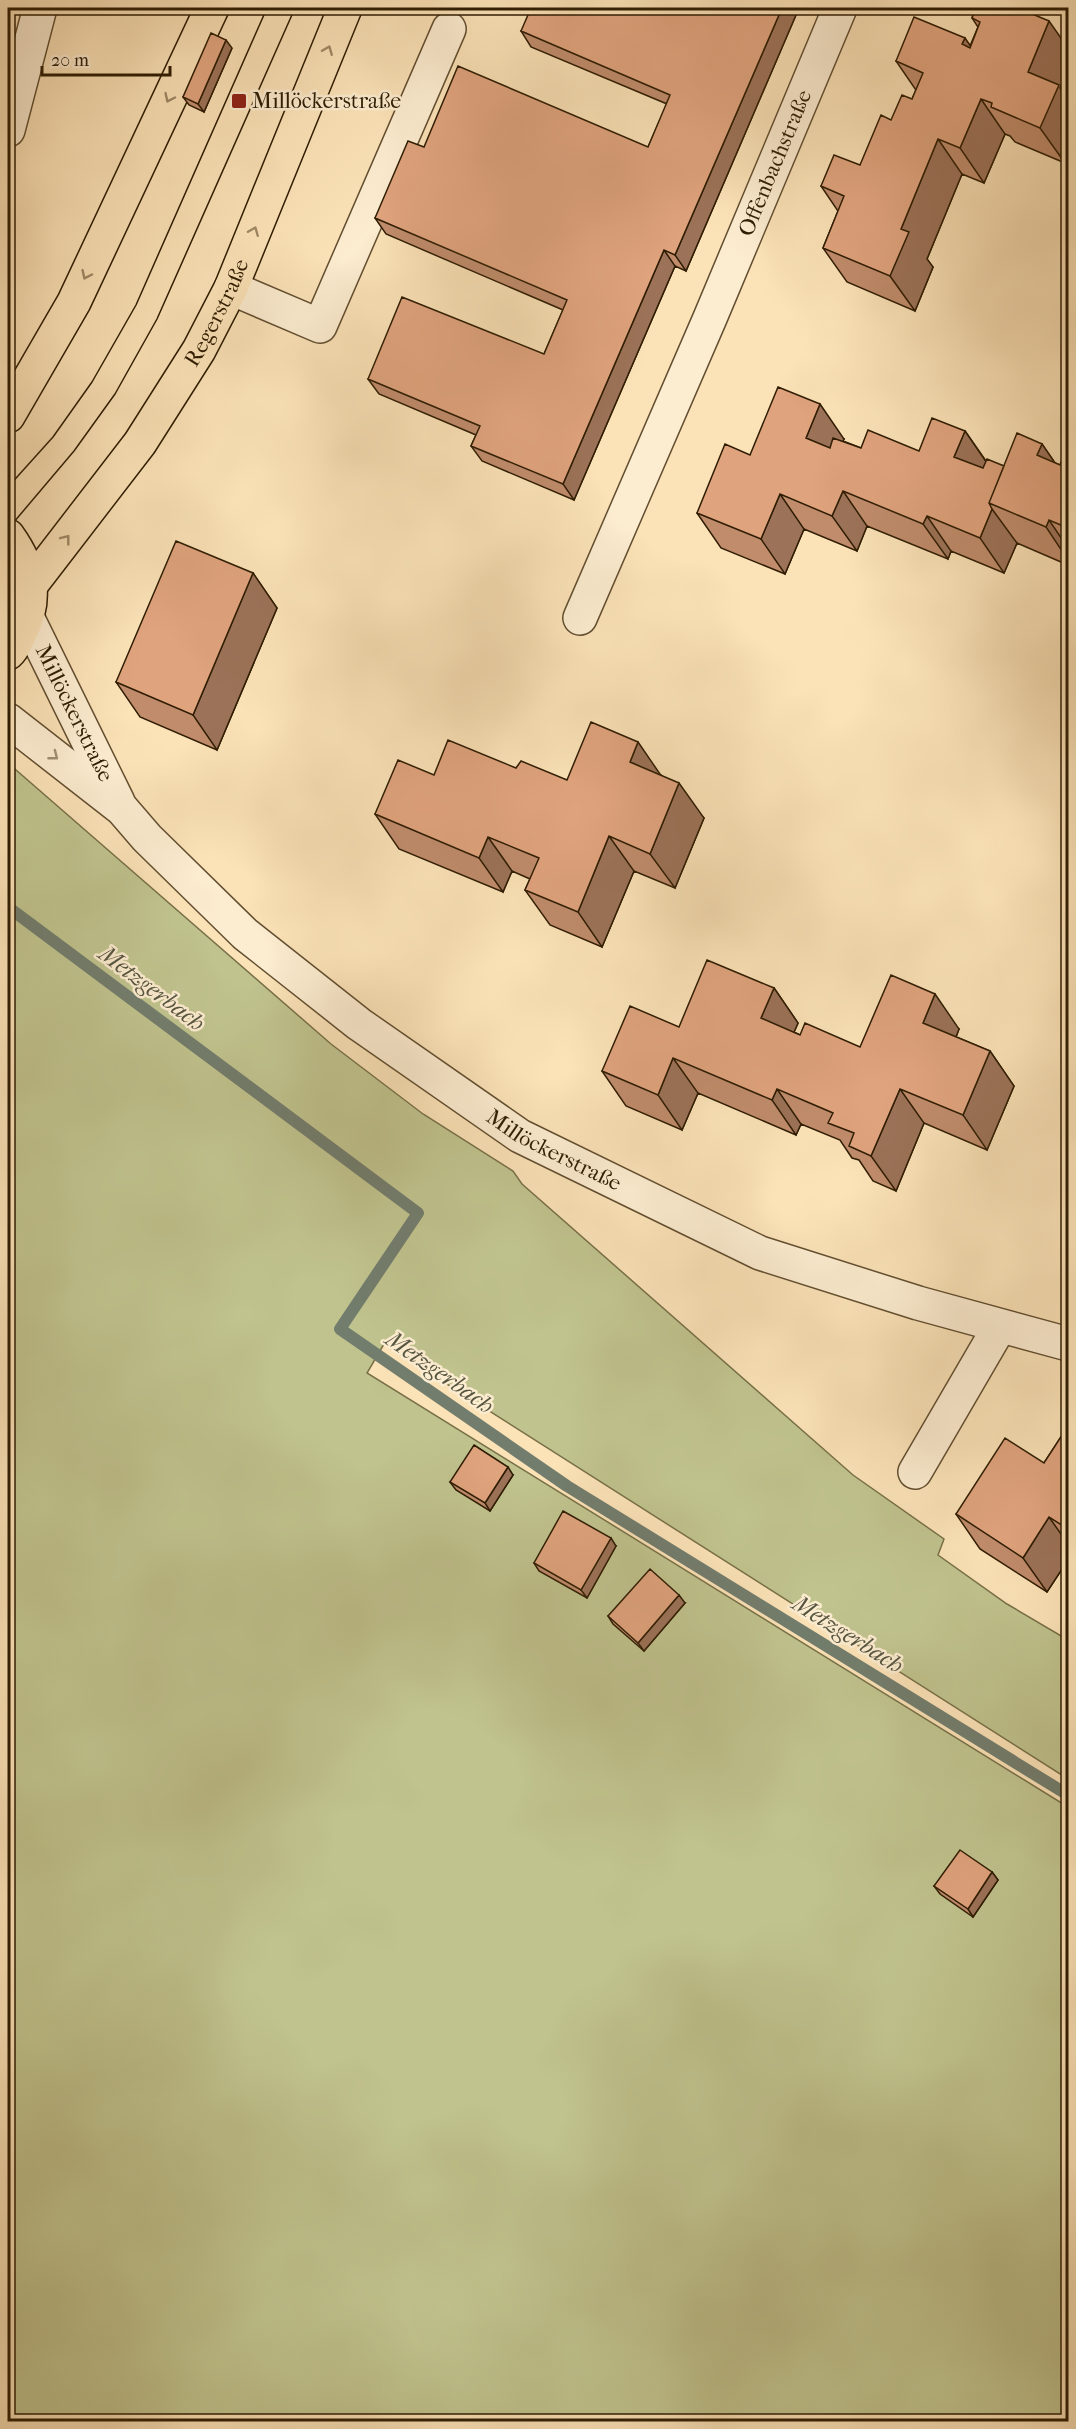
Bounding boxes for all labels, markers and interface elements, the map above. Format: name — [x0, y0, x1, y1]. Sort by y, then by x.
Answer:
scale bar — [42, 39, 170, 77]
one-way arrow — [321, 46, 333, 57]
text: 20 m — [51, 50, 89, 71]
street label: Offenbachstraße — [733, 86, 817, 240]
place label: Millöckerstraße — [252, 88, 401, 114]
one-way arrow — [165, 92, 177, 103]
marker: Millöckerstraße — [230, 92, 248, 110]
one-way arrow — [247, 226, 259, 237]
street label: Regerstraße — [179, 255, 254, 371]
one-way arrow — [82, 269, 94, 280]
one-way arrow — [59, 535, 70, 546]
street label: Millöckerstraße — [30, 641, 119, 786]
one-way arrow — [47, 748, 58, 759]
water label: Metzgerbach — [92, 938, 210, 1037]
street label: Millöckerstraße — [481, 1104, 626, 1196]
water label: Metzgerbach — [379, 1323, 499, 1419]
water label: Metzgerbach — [786, 1588, 909, 1679]

